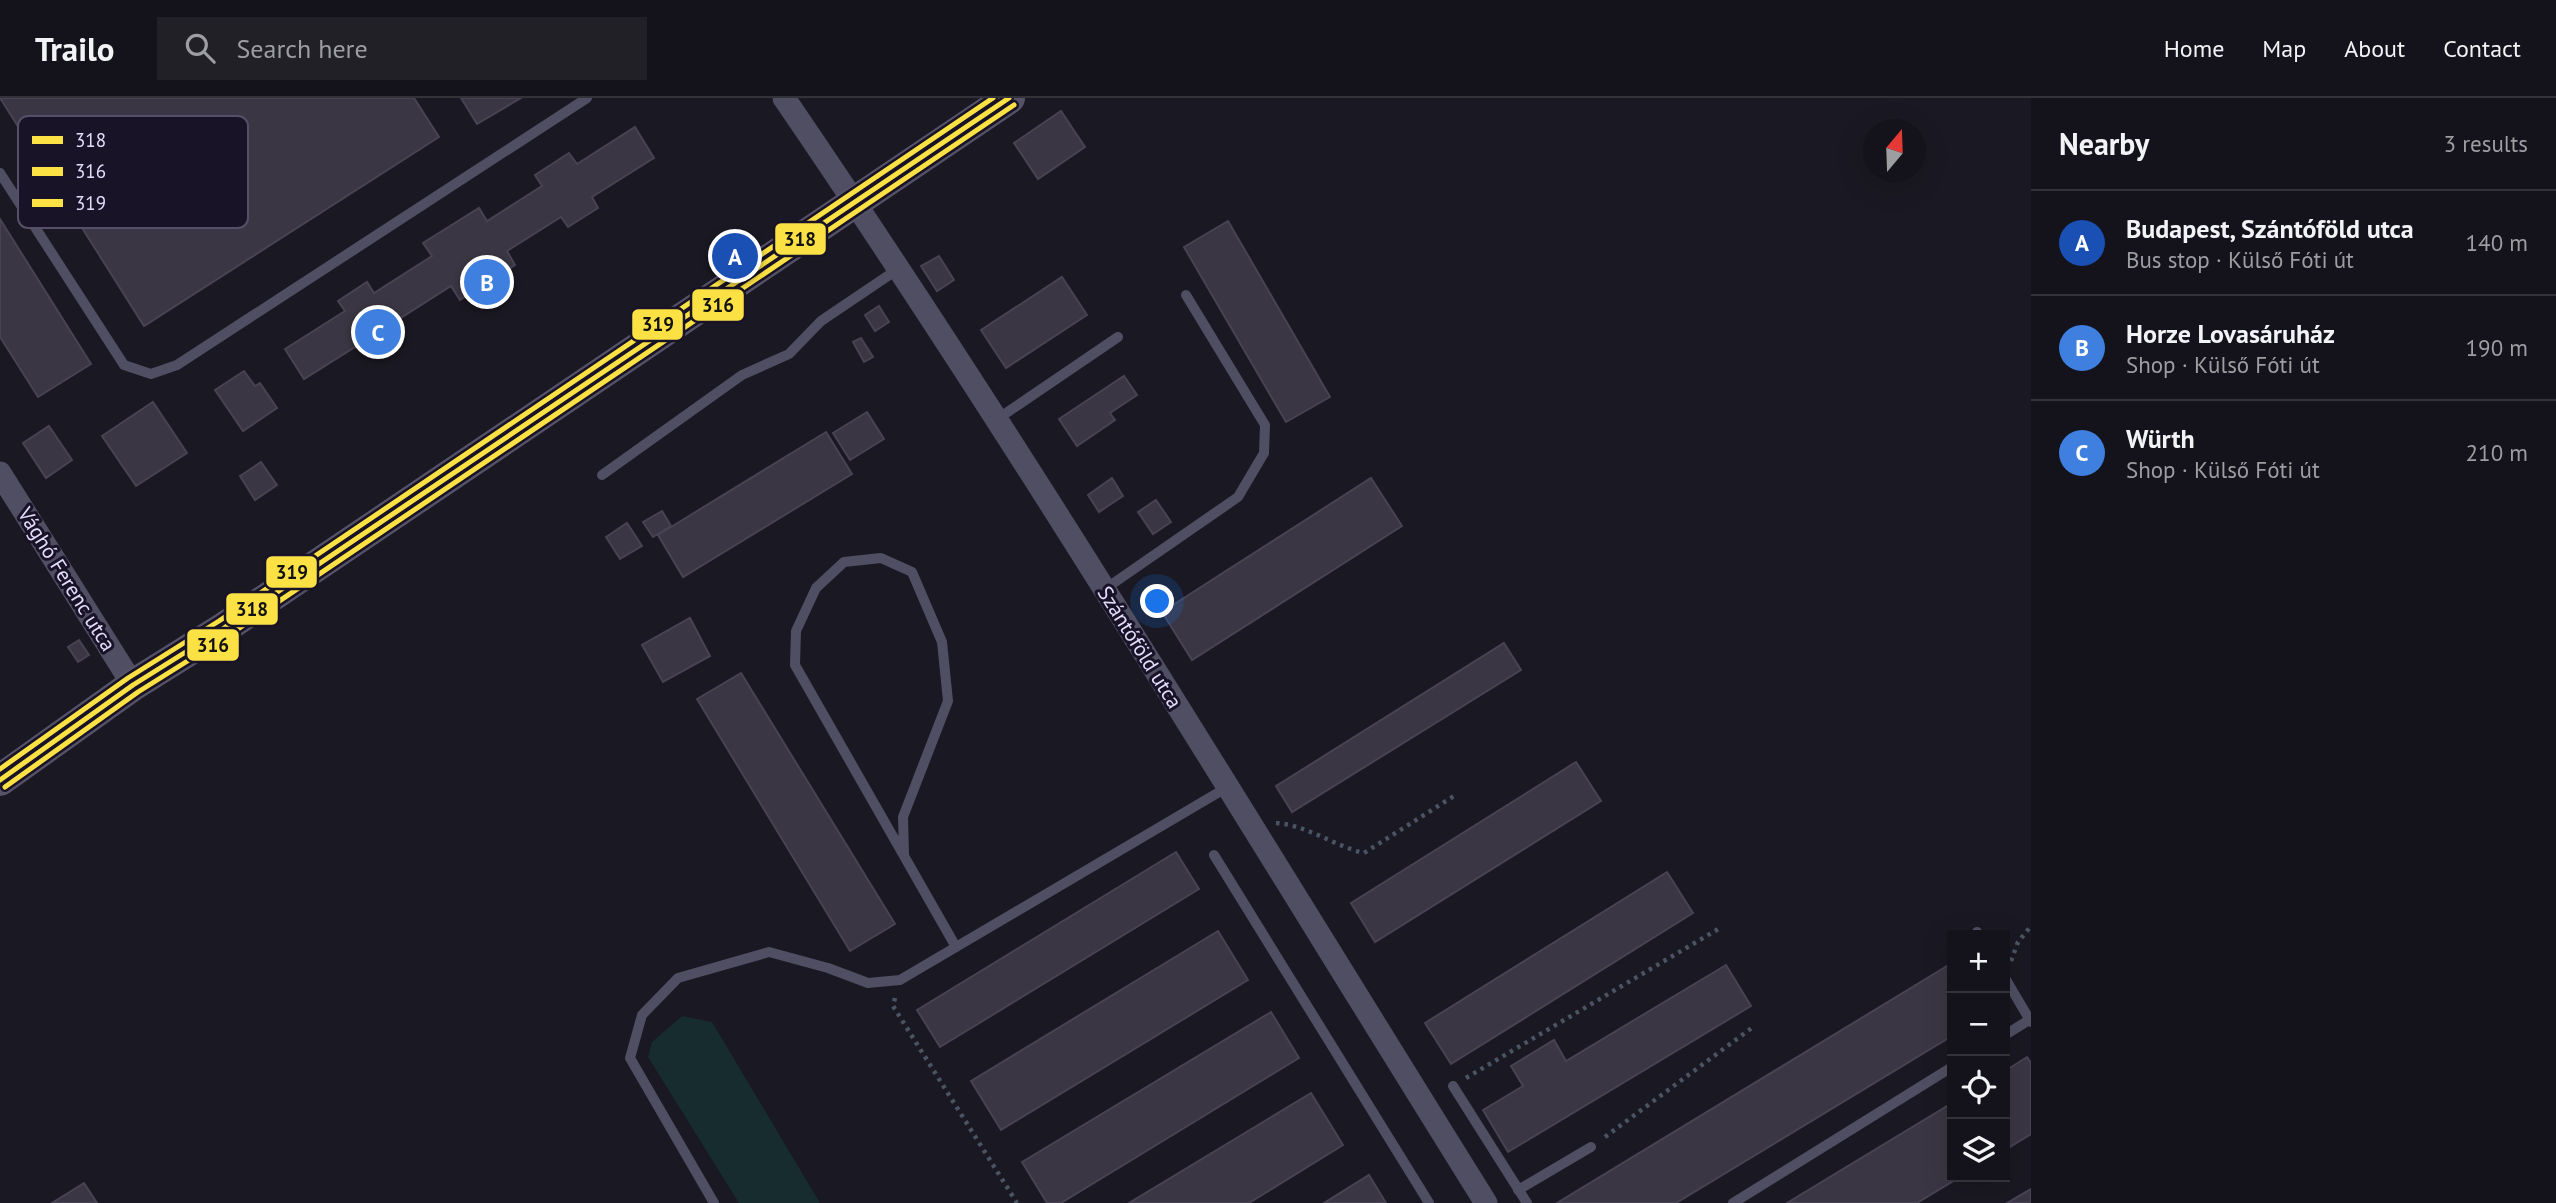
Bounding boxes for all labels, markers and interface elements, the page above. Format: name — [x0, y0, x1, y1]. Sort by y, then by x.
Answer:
search box — [157, 17, 647, 80]
text: Trailo — [35, 27, 115, 70]
icon: search — [181, 29, 219, 67]
text: Search here — [237, 32, 368, 65]
text: Home — [2164, 33, 2224, 64]
text: Map — [2262, 33, 2306, 64]
text: About — [2344, 33, 2405, 64]
text: Contact — [2443, 33, 2521, 64]
legend — [18, 116, 248, 228]
north arrow — [1863, 119, 1926, 182]
text: Nearby — [2059, 124, 2149, 163]
text: 318 — [75, 128, 106, 152]
text: 3 results — [2444, 129, 2528, 158]
text: 316 — [75, 159, 106, 183]
text: 319 — [75, 191, 106, 215]
text: Budapest, Szántóföld utca — [2126, 212, 2414, 245]
line badge: 318 — [774, 222, 827, 256]
text: 318 — [784, 227, 816, 251]
text: A — [2075, 228, 2089, 257]
text: 140 m — [2466, 228, 2528, 257]
pin: A — [712, 230, 758, 282]
text: Bus stop · Külső Fóti út — [2126, 245, 2354, 274]
pin: B — [464, 256, 510, 308]
line badge: 316 — [691, 288, 745, 322]
text: 316 — [702, 293, 734, 317]
pin: C — [355, 306, 401, 358]
line badge: 319 — [631, 308, 684, 341]
text: 319 — [642, 312, 674, 336]
text: Horze Lovasáruház — [2126, 317, 2335, 350]
text: B — [2075, 333, 2089, 362]
text: 190 m — [2466, 333, 2528, 362]
text: Shop · Külső Fóti út — [2126, 350, 2320, 379]
text: Würth — [2126, 422, 2195, 455]
text: C — [2076, 438, 2088, 467]
text: 210 m — [2466, 438, 2528, 467]
text: Shop · Külső Fóti út — [2126, 455, 2320, 484]
street label: Vághó Ferenc utca — [11, 501, 122, 656]
line badge: 319 — [265, 555, 318, 589]
text: 319 — [276, 560, 308, 584]
street label: Szántóföld utca — [1092, 581, 1188, 713]
your location — [1140, 584, 1174, 618]
line badge: 318 — [225, 592, 279, 626]
text: 318 — [236, 597, 268, 621]
line badge: 316 — [186, 628, 240, 662]
text: 316 — [197, 633, 229, 657]
map controls — [1947, 930, 2010, 1182]
button: + — [1947, 930, 2010, 993]
button: − — [1947, 993, 2010, 1056]
button: locate — [1947, 1056, 2010, 1119]
button: layers — [1947, 1119, 2010, 1182]

